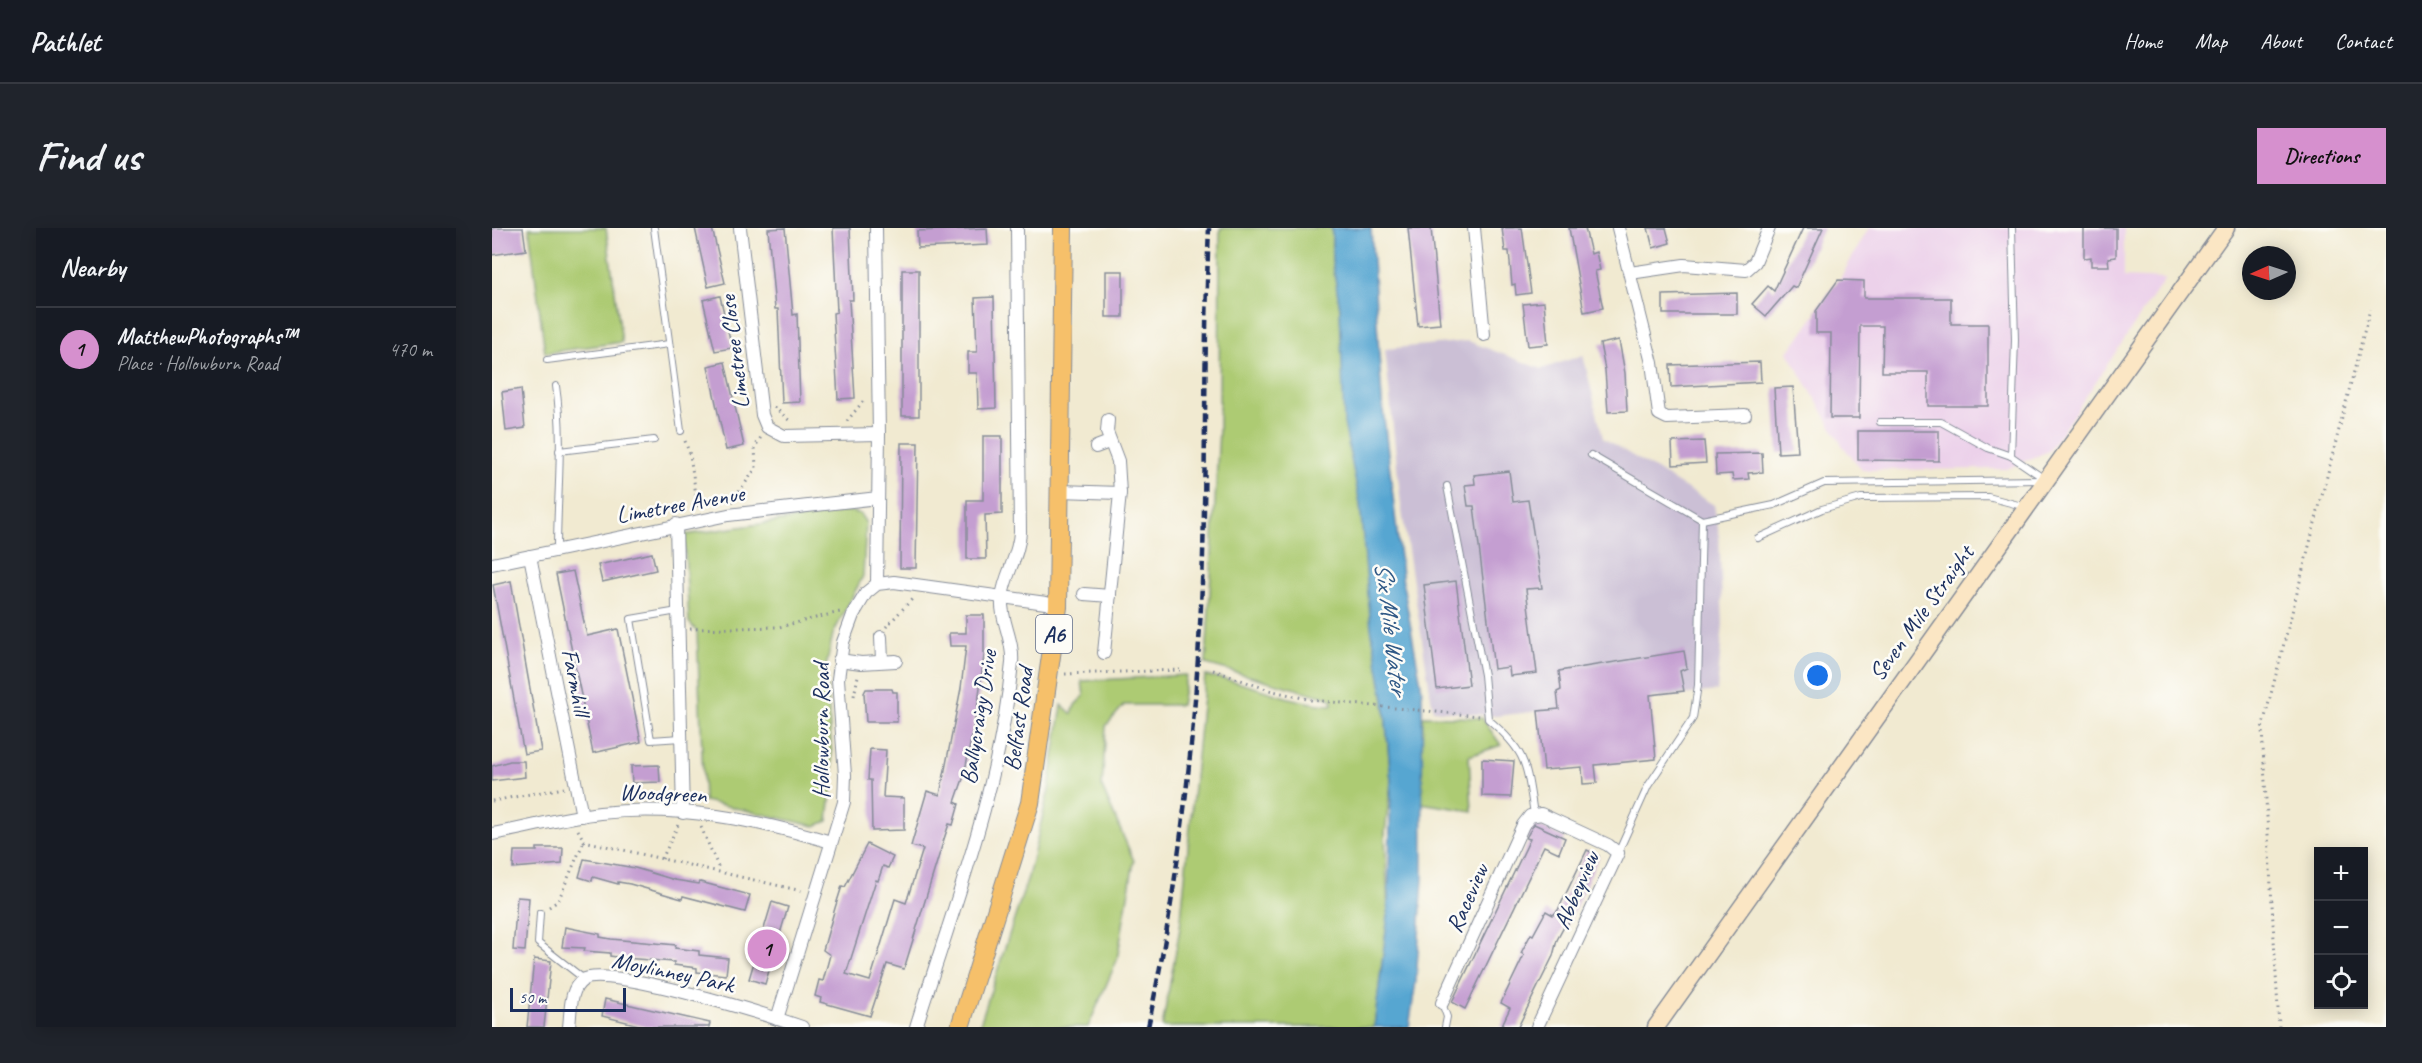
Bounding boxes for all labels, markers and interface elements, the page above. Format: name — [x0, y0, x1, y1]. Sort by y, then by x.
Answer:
text: Pathlet — [30, 24, 100, 59]
text: Home — [2124, 28, 2162, 54]
text: Map — [2195, 28, 2227, 54]
text: About — [2260, 28, 2302, 54]
text: Contact — [2335, 28, 2392, 54]
button: Directions — [2257, 128, 2386, 184]
text: Find us — [36, 130, 141, 183]
north arrow — [2242, 246, 2296, 300]
text: Nearby — [60, 251, 125, 284]
street label: Limetree Close — [712, 291, 756, 410]
text: MatthewPhotographs™ — [117, 323, 296, 351]
text: 1 — [75, 337, 84, 362]
text: 470 m — [389, 337, 432, 362]
text: Place · Hollowburn Road — [117, 351, 279, 376]
street label: Limetree Avenue — [614, 478, 748, 530]
street label: Seven Mile Straight — [1862, 538, 1981, 687]
water label: Six Mile Water — [1367, 560, 1417, 700]
road number: A6 — [1036, 615, 1072, 653]
street label: Ballycraigy Drive — [953, 645, 1004, 786]
street label: Farmhill — [555, 646, 598, 722]
street label: Hollowburn Road — [806, 660, 836, 799]
your location — [1803, 661, 1832, 690]
street label: Belfast Road — [996, 662, 1041, 773]
street label: Woodgreen — [619, 776, 708, 810]
street label: Abbeyview — [1546, 845, 1606, 933]
map controls — [2314, 847, 2368, 1009]
button: + — [2314, 847, 2368, 901]
street label: Raceview — [1439, 858, 1496, 937]
button: − — [2314, 901, 2368, 955]
pin: 1 — [748, 926, 786, 972]
street label: Moylinney Park — [609, 944, 739, 1000]
button: locate — [2314, 955, 2368, 1009]
scale bar — [510, 985, 626, 1012]
text: 50 m — [519, 988, 546, 1008]

